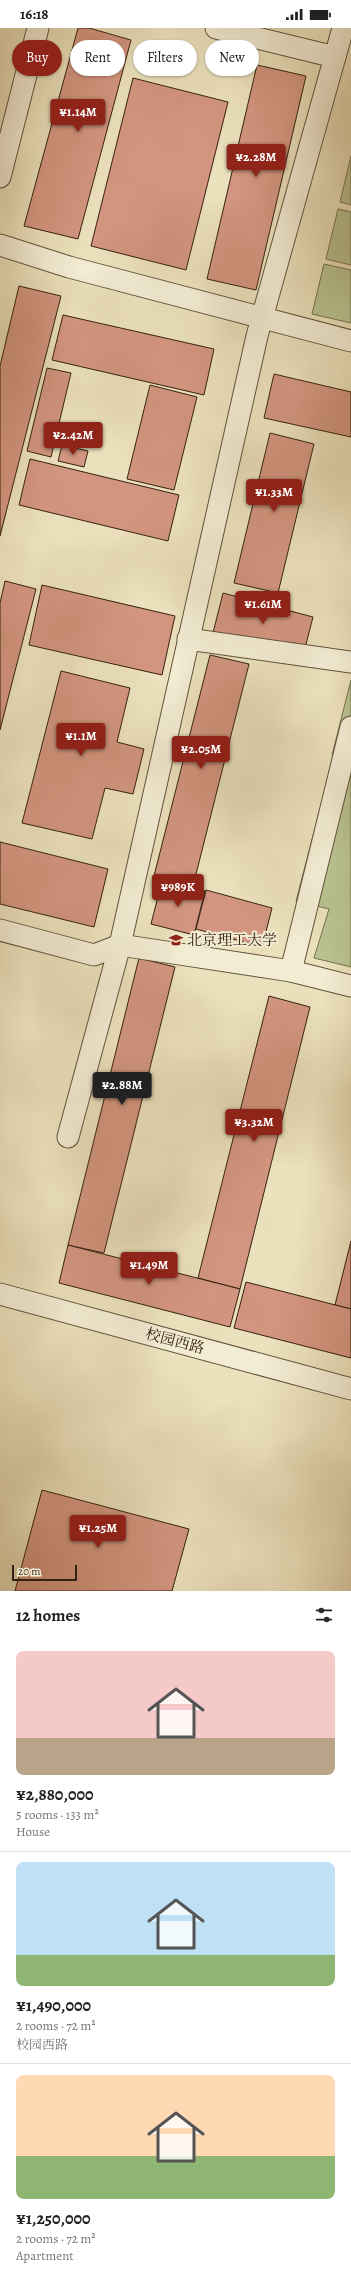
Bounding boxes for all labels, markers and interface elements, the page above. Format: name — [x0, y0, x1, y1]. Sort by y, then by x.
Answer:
text: 16:18 — [20, 4, 49, 24]
chip: Buy — [12, 40, 62, 76]
chip: Rent — [70, 40, 125, 76]
chip: Filters — [133, 40, 197, 76]
chip: New — [205, 40, 259, 76]
pin: ¥1.14M — [45, 99, 111, 133]
text: ¥1.14M — [59, 103, 97, 120]
pin: ¥2.28M — [223, 144, 289, 178]
text: ¥2.28M — [236, 148, 276, 165]
pin: ¥2.42M — [40, 422, 106, 456]
text: ¥2.42M — [53, 426, 93, 443]
pin: ¥1.33M — [241, 479, 307, 513]
text: ¥1.33M — [255, 483, 293, 500]
pin: ¥1.61M — [230, 591, 296, 625]
text: ¥1.61M — [244, 595, 282, 612]
pin: ¥1.1M — [53, 723, 109, 757]
text: ¥1.1M — [65, 727, 97, 744]
pin: ¥2.05M — [168, 736, 234, 770]
text: ¥2.05M — [181, 740, 221, 757]
pin: ¥989K — [150, 874, 206, 908]
text: ¥989K — [161, 878, 195, 895]
place label: 北京理工大学 — [187, 930, 277, 950]
school or university icon: 北京理工大学 — [168, 932, 184, 948]
pin: ¥2.88M — [89, 1072, 155, 1106]
text: ¥2.88M — [102, 1076, 142, 1093]
pin: ¥3.32M — [221, 1109, 287, 1143]
text: ¥3.32M — [234, 1113, 274, 1130]
pin: ¥1.49M — [116, 1252, 182, 1286]
text: ¥1.49M — [130, 1256, 168, 1273]
street label: 校园西路 — [143, 1324, 207, 1358]
pin: ¥1.25M — [65, 1515, 131, 1549]
text: ¥1.25M — [79, 1519, 117, 1536]
scale bar — [12, 1563, 77, 1582]
text: 20 m — [18, 1564, 40, 1579]
text: 12 homes — [16, 1604, 80, 1627]
icon: filters — [313, 1604, 335, 1626]
icon: home — [140, 1677, 212, 1749]
text: ¥2,880,000 — [16, 1783, 94, 1806]
text: 5 rooms · 133 m² — [16, 1806, 99, 1823]
text: House — [16, 1823, 50, 1840]
icon: home — [140, 1888, 212, 1960]
text: ¥1,490,000 — [16, 1994, 91, 2017]
text: 2 rooms · 72 m² — [16, 2017, 96, 2034]
text: 校园西路 — [16, 2036, 68, 2053]
icon: home — [140, 2101, 212, 2173]
text: ¥1,250,000 — [16, 2207, 91, 2230]
text: 2 rooms · 72 m² — [16, 2230, 96, 2247]
text: Apartment — [16, 2247, 74, 2264]

